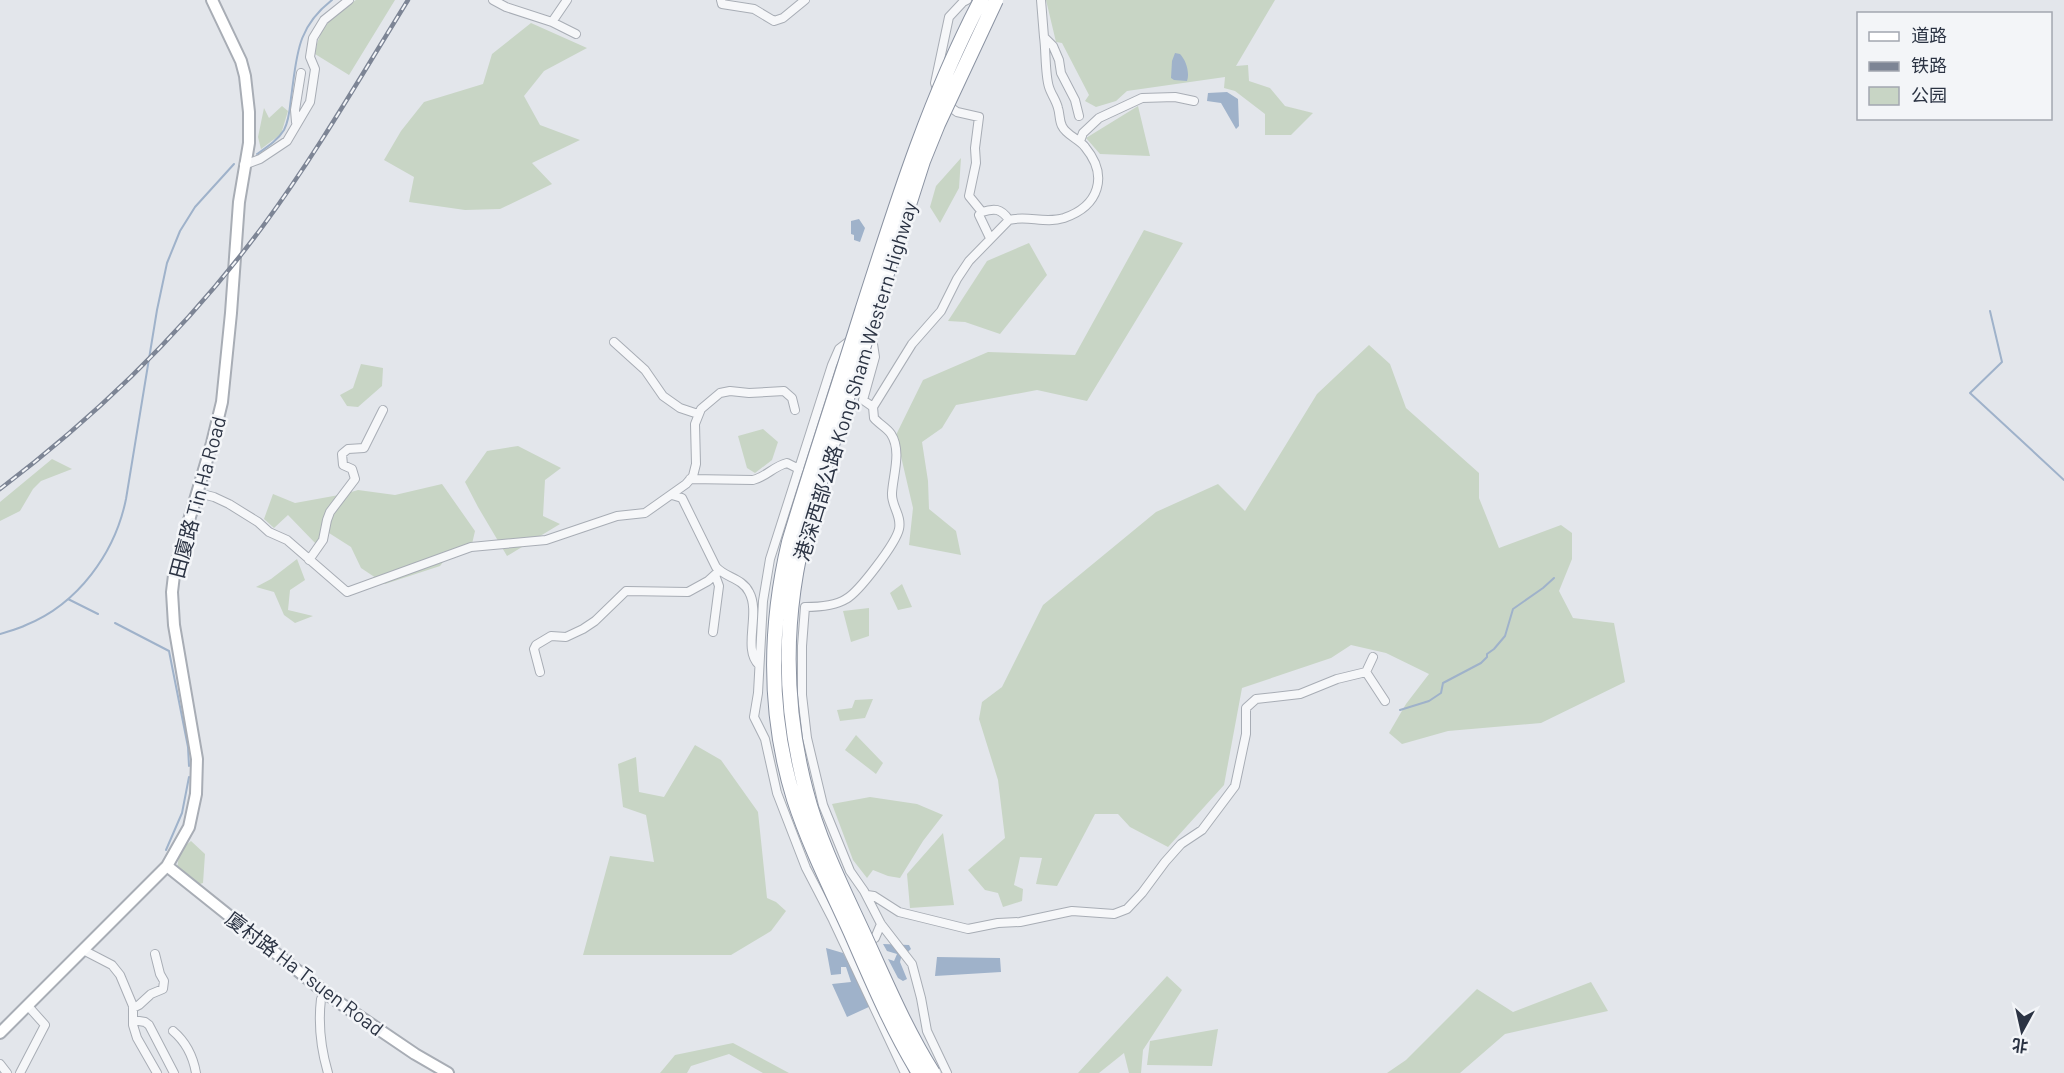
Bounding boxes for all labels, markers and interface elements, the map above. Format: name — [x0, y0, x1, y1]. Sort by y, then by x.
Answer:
legend — [1857, 12, 2052, 120]
text: 道路 — [1911, 24, 1947, 46]
text: 铁路 — [1911, 54, 1947, 76]
text: 公园 — [1911, 84, 1947, 106]
street label: 港深西部公路 Kong Sham Western Highway — [789, 198, 921, 564]
street label: 田廈路 Tin Ha Road — [164, 413, 230, 581]
street label: 廈村路 Ha Tsuen Road — [221, 906, 389, 1040]
north arrow — [1992, 1001, 2052, 1061]
text: 北 — [2011, 1036, 2029, 1057]

